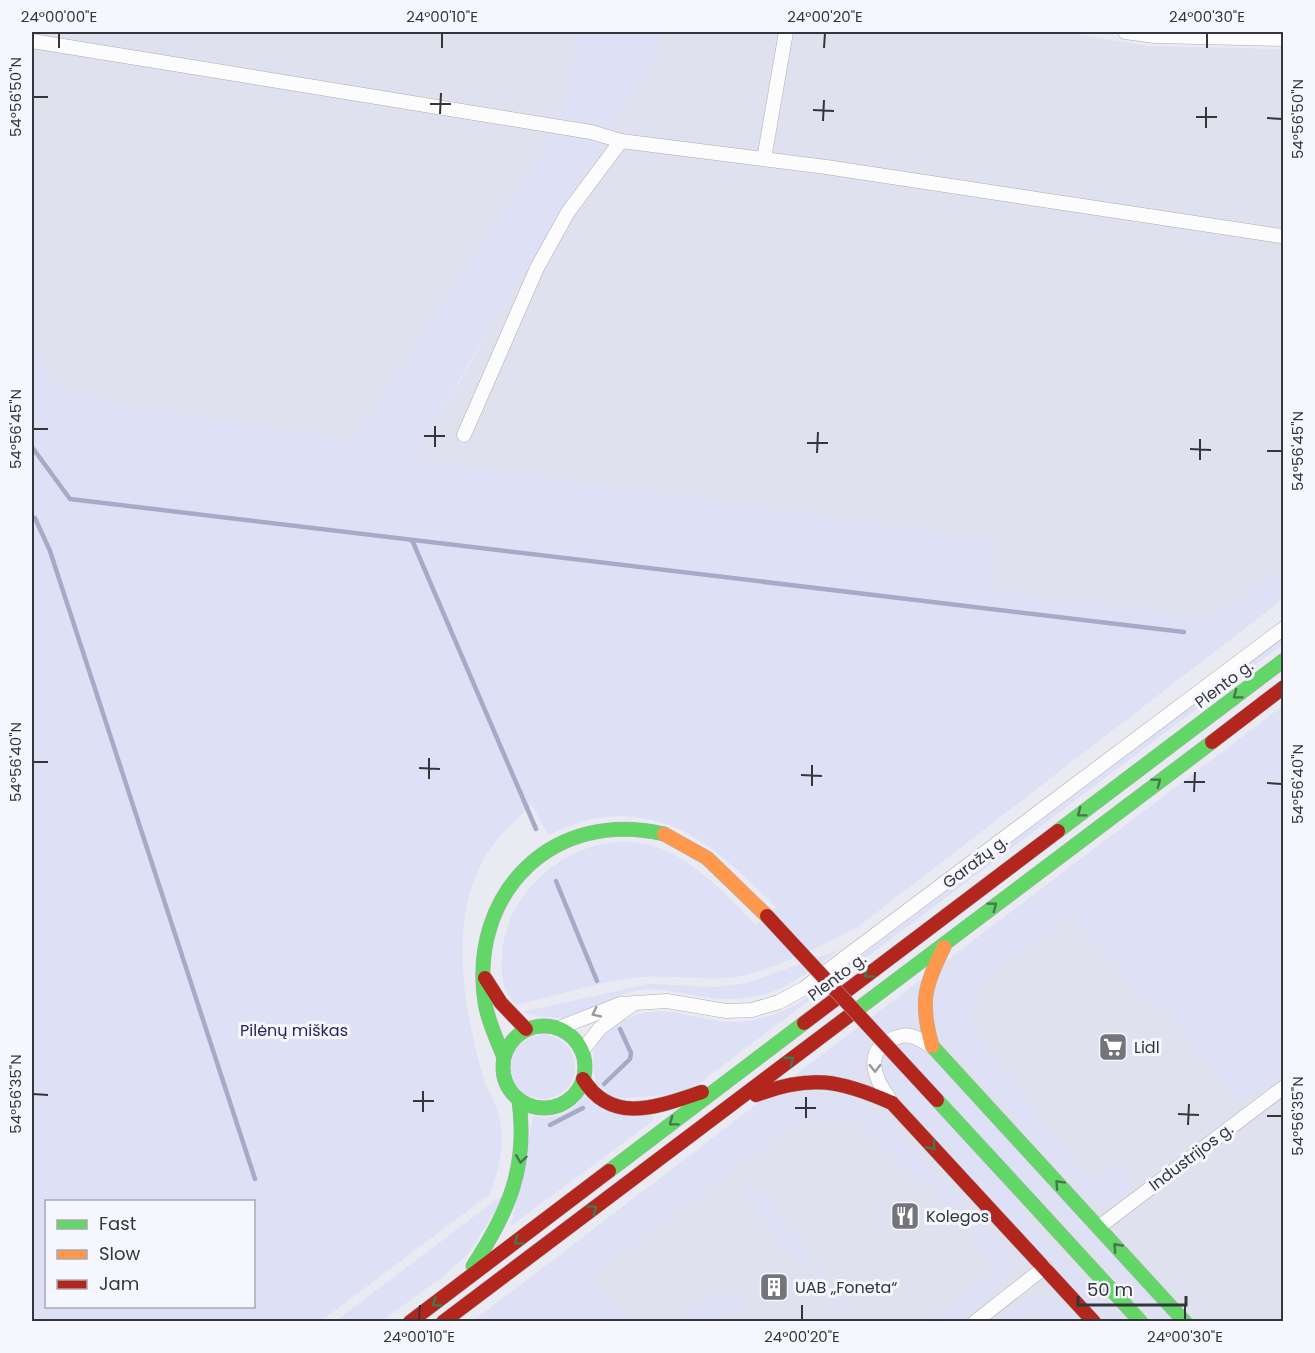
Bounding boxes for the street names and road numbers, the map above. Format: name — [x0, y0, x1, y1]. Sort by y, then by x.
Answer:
street label: Plento g. — [1190, 654, 1258, 714]
street label: Garažų g. — [938, 830, 1012, 894]
street label: Plento g. — [803, 947, 871, 1007]
street label: Industrijos g. — [1144, 1118, 1238, 1196]

